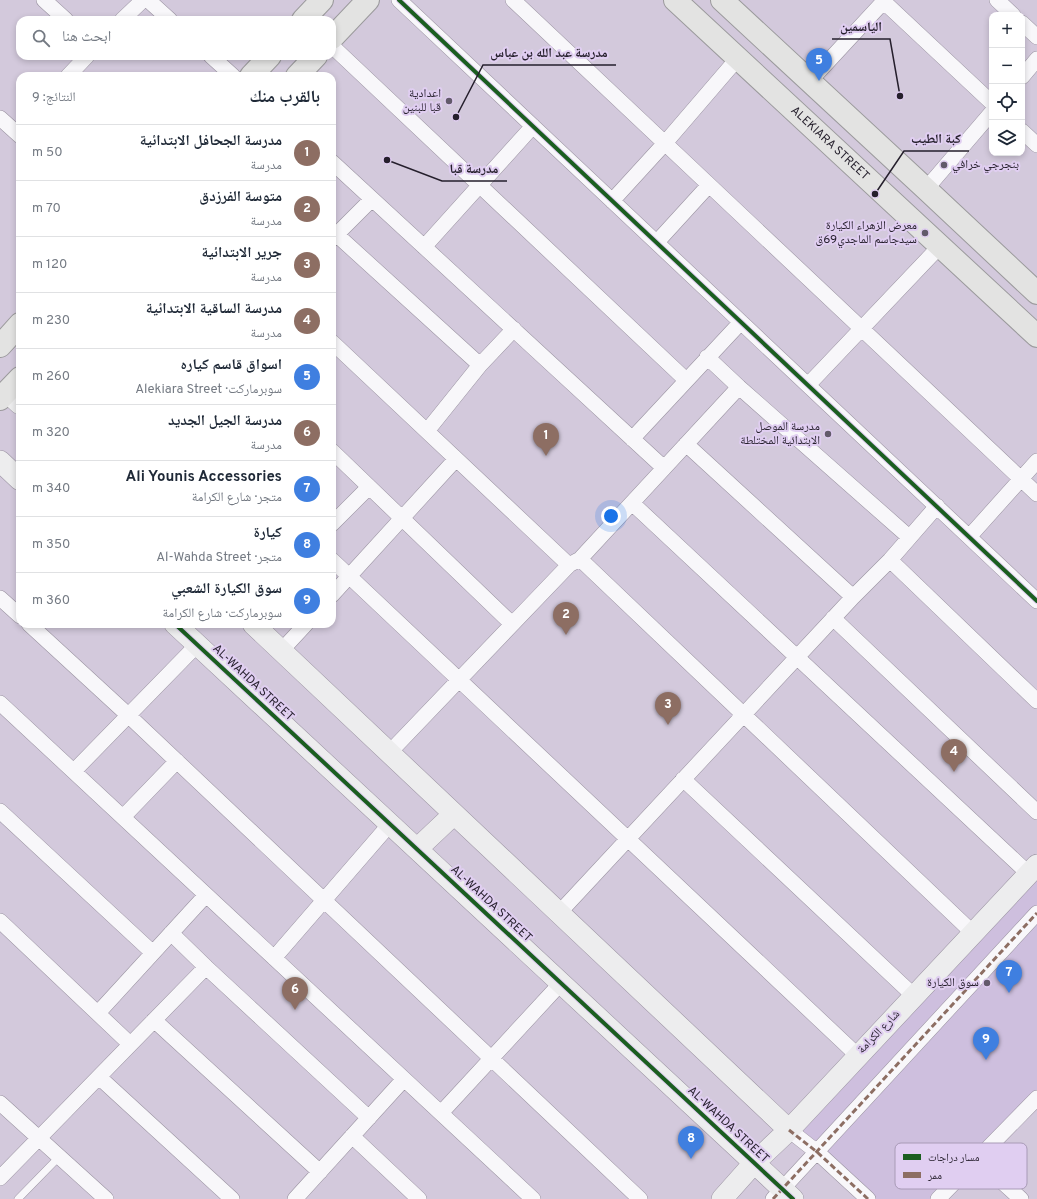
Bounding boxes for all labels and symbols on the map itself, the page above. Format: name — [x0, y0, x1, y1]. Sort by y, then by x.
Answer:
callout: الياسمين — [832, 14, 890, 39]
text: الياسمين — [840, 20, 882, 36]
callout: مدرسة عبد الله بن عباس — [483, 40, 616, 65]
text: مدرسة عبد الله بن عباس — [490, 46, 608, 62]
pin: 5 — [806, 48, 832, 81]
place label: اعدادية قبا للبنين — [403, 86, 441, 116]
marker: اعدادية قبا للبنين — [444, 96, 454, 106]
street label: ALEKIARA STREET — [787, 103, 873, 184]
callout: كبة الطيب — [904, 126, 969, 151]
text: كبة الطيب — [911, 132, 961, 148]
callout: مدرسة قبا — [442, 156, 507, 181]
place label: بنجرجي خرافي — [952, 157, 1019, 174]
marker: بنجرجي خرافي — [939, 160, 949, 170]
text: مدرسة قبا — [450, 162, 498, 178]
place label: معرض الزهراء الكيارة سيدجاسم الماجدي69ق — [816, 218, 917, 249]
marker: معرض الزهراء الكيارة سيدجاسم الماجدي69ق — [920, 228, 930, 238]
place label: مدرسة الموصل الابتدائية المختلطة — [740, 419, 820, 449]
pin: 1 — [533, 423, 559, 456]
marker: مدرسة الموصل الابتدائية المختلطة — [823, 429, 833, 439]
your location — [601, 506, 621, 526]
pin: 2 — [553, 602, 579, 635]
street label: AL-WAHDA STREET — [209, 641, 297, 725]
pin: 3 — [655, 692, 681, 725]
pin: 4 — [941, 739, 967, 772]
street label: AL-WAHDA STREET — [447, 862, 535, 946]
pin: 7 — [996, 960, 1022, 993]
place label: سوق الكيارة — [927, 975, 979, 991]
pin: 6 — [282, 977, 308, 1010]
marker: سوق الكيارة — [982, 978, 992, 988]
street label: شارع الكرامة — [854, 1007, 904, 1057]
pin: 9 — [973, 1027, 999, 1060]
street label: AL-WAHDA STREET — [684, 1083, 772, 1167]
pin: 8 — [678, 1126, 704, 1159]
legend — [895, 1143, 1027, 1189]
text: مسار دراجات — [928, 1151, 980, 1165]
text: ممر — [927, 1169, 942, 1183]

